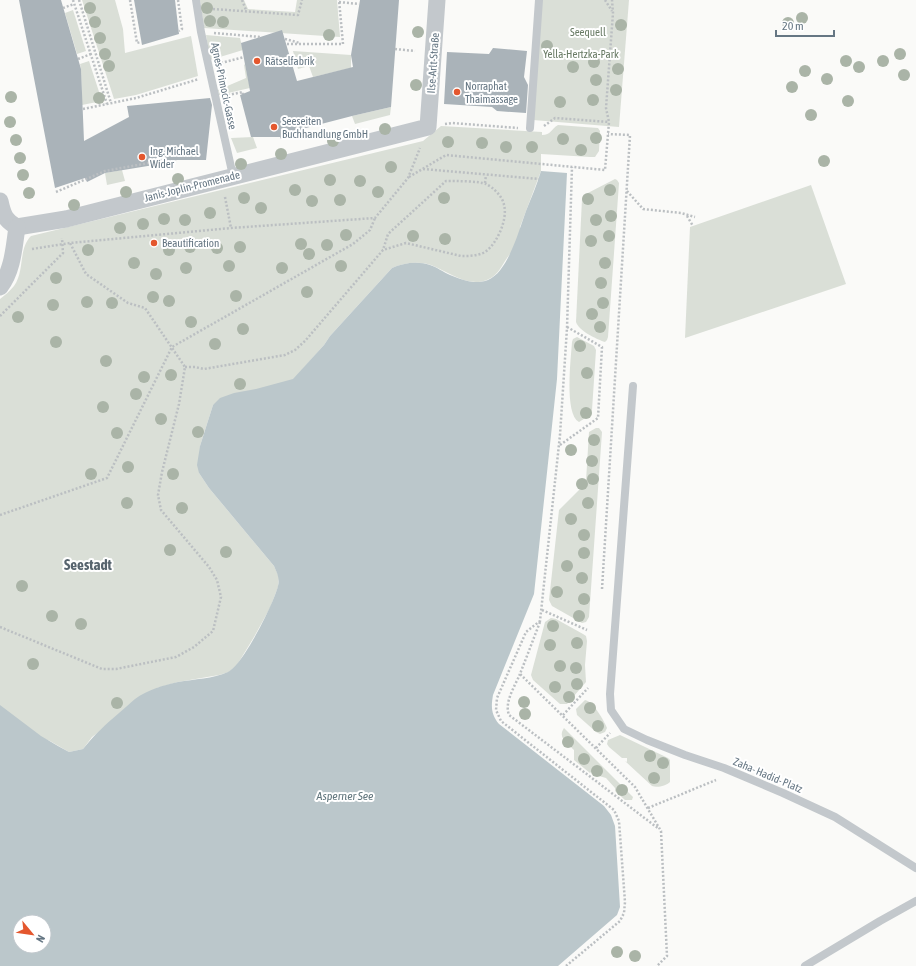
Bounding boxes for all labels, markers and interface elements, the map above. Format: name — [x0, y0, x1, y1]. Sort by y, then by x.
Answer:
scale bar — [776, 12, 834, 38]
text: 20 m — [782, 19, 804, 33]
park label: Seequell — [570, 26, 606, 38]
street label: Ilse-Arlt-Straße — [425, 32, 441, 94]
street label: Agnes-Primocic-Gasse — [209, 41, 239, 131]
park label: Yella-Hertzka-Park — [543, 48, 619, 60]
place label: Rätselfabrik — [265, 55, 315, 67]
marker: Rätselfabrik — [252, 56, 262, 66]
place label: Norraphat Thaimassage — [465, 80, 518, 105]
marker: Norraphat Thaimassage — [452, 87, 462, 97]
place label: Seeseiten Buchhandlung GmbH — [282, 115, 368, 140]
marker: Seeseiten Buchhandlung GmbH — [269, 122, 279, 132]
place label: Ing. Michael Wider — [150, 145, 199, 170]
marker: Ing. Michael Wider — [137, 152, 147, 162]
street label: Janis-Joplin-Promenade — [143, 168, 241, 204]
place label: Beautification — [162, 237, 219, 249]
marker: Beautification — [149, 238, 159, 248]
district label: Seestadt — [64, 556, 113, 573]
street label: Zaha- Hadid- Platz — [732, 755, 804, 795]
water label: Asperner See — [316, 789, 374, 803]
north arrow — [12, 914, 52, 954]
text: N — [34, 933, 48, 945]

